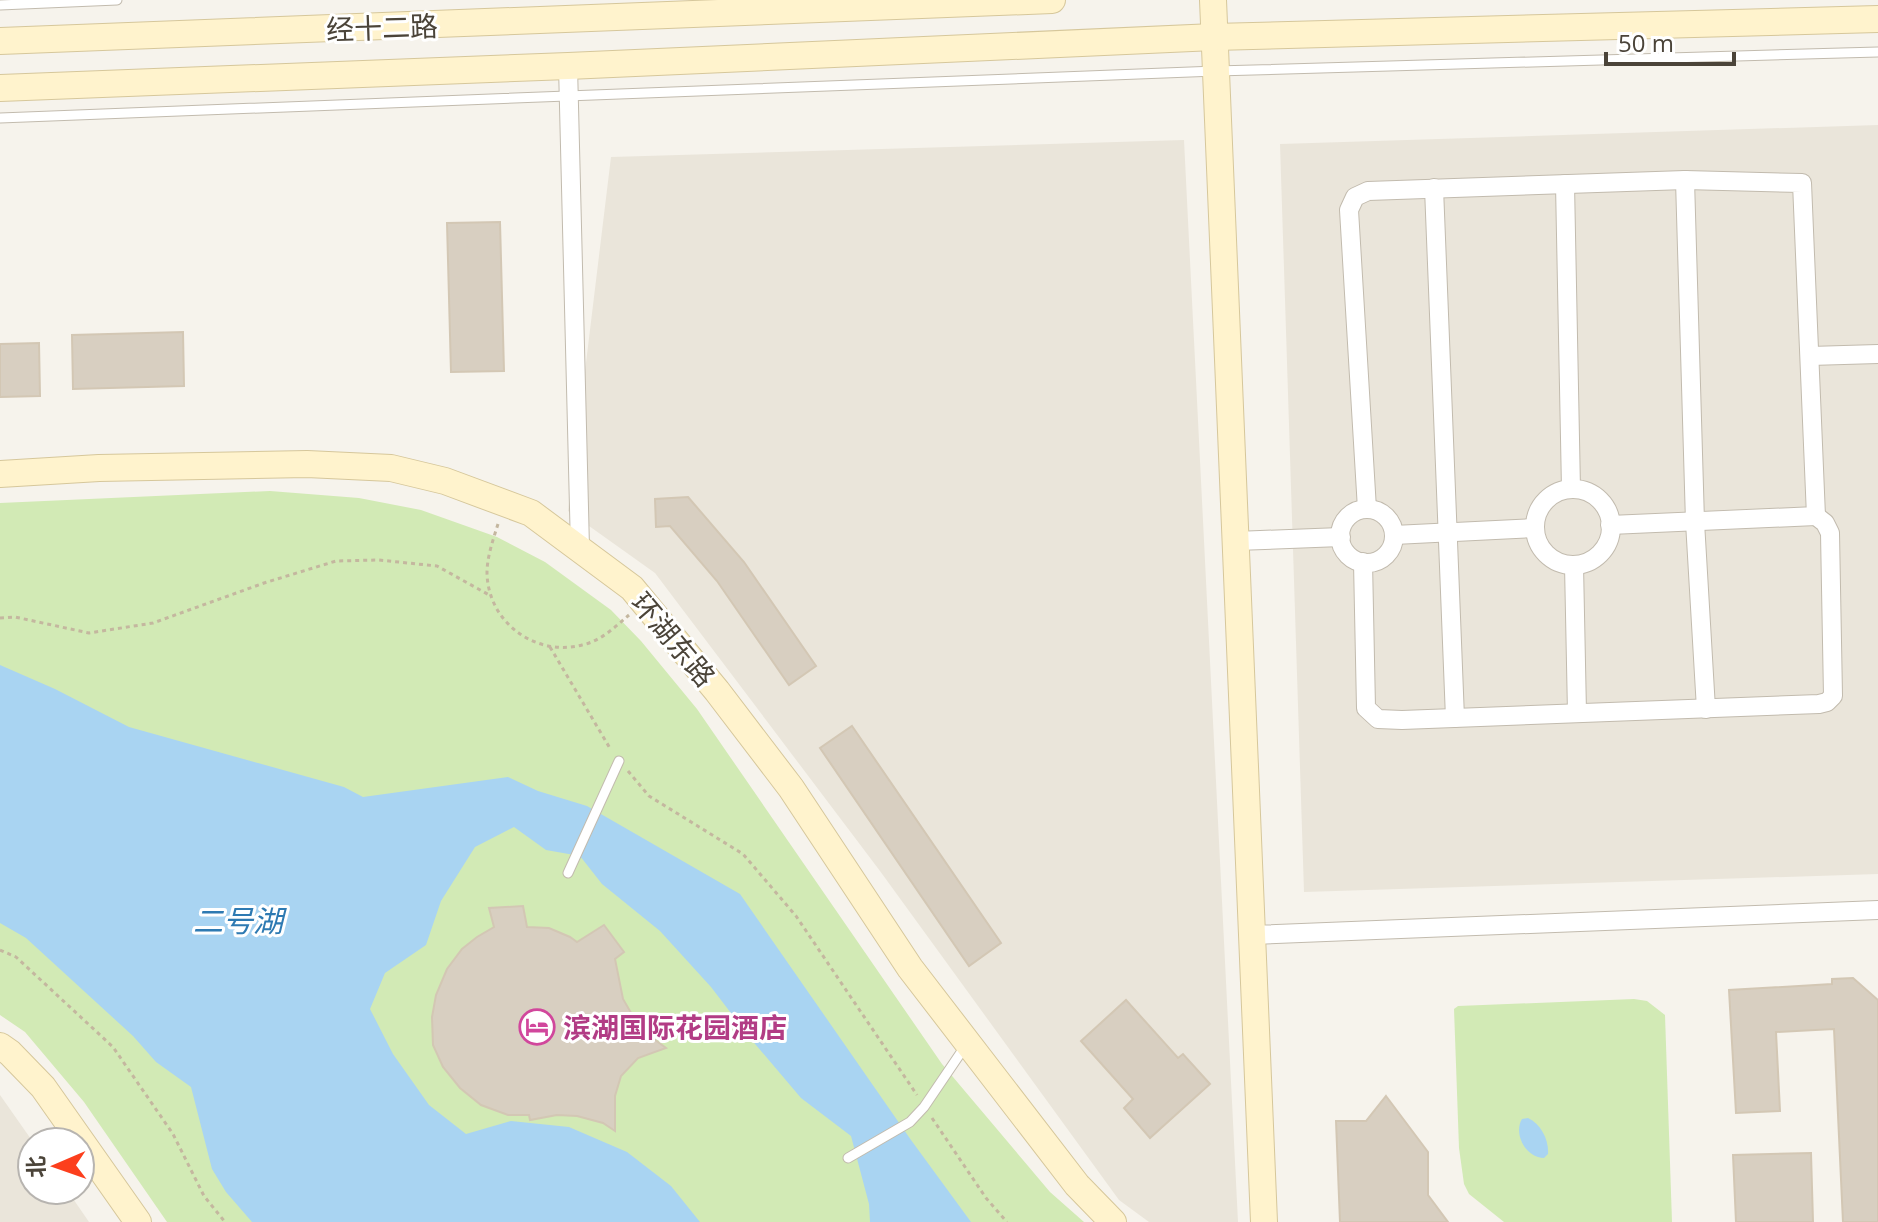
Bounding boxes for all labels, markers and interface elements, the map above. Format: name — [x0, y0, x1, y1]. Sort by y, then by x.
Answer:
street label: 经十二路 — [325, 6, 439, 48]
scale bar — [1606, 16, 1734, 66]
text: 50 m — [1618, 26, 1674, 59]
street label: 环湖东路 — [623, 584, 725, 694]
water label: 二号湖 — [193, 900, 287, 941]
hotel icon: 滨湖国际花园酒店 — [518, 1008, 556, 1046]
place label: 滨湖国际花园酒店 — [563, 1008, 787, 1046]
north arrow — [16, 1126, 96, 1206]
text: 北 — [20, 1155, 50, 1178]

